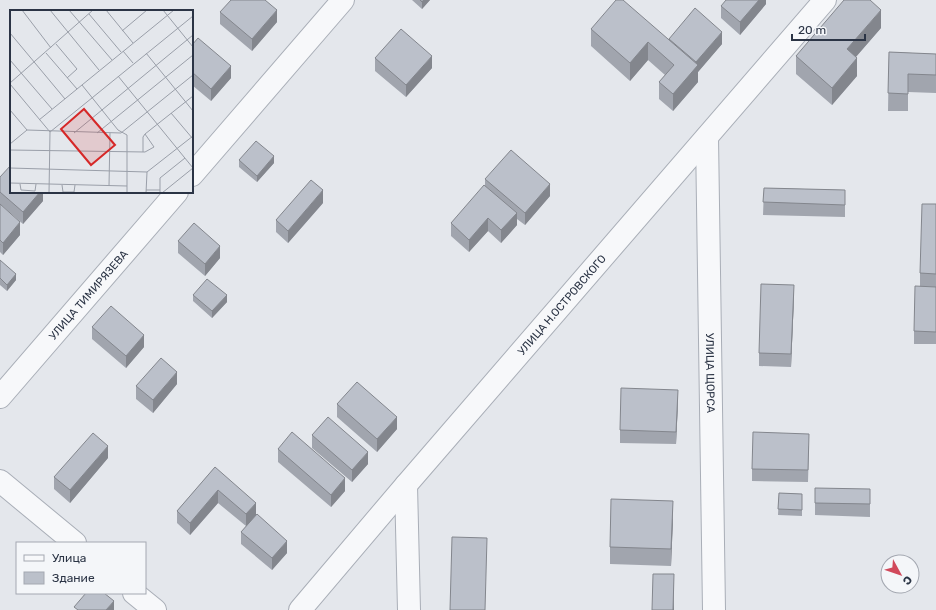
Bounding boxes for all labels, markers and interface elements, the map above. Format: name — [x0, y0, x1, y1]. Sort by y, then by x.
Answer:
inset map — [10, 10, 193, 193]
scale bar — [792, 16, 865, 42]
text: 20 m — [798, 23, 826, 37]
street label: УЛИЦА ТИМИРЯЗЕВА — [46, 247, 131, 343]
street label: УЛИЦА Н.ОСТРОВСКОГО — [515, 252, 609, 358]
street label: УЛИЦА ЩОРСА — [703, 333, 717, 414]
legend — [16, 542, 146, 594]
text: Улица — [52, 551, 86, 565]
north arrow — [880, 554, 920, 594]
text: Здание — [52, 571, 95, 585]
text: С — [900, 573, 915, 587]

